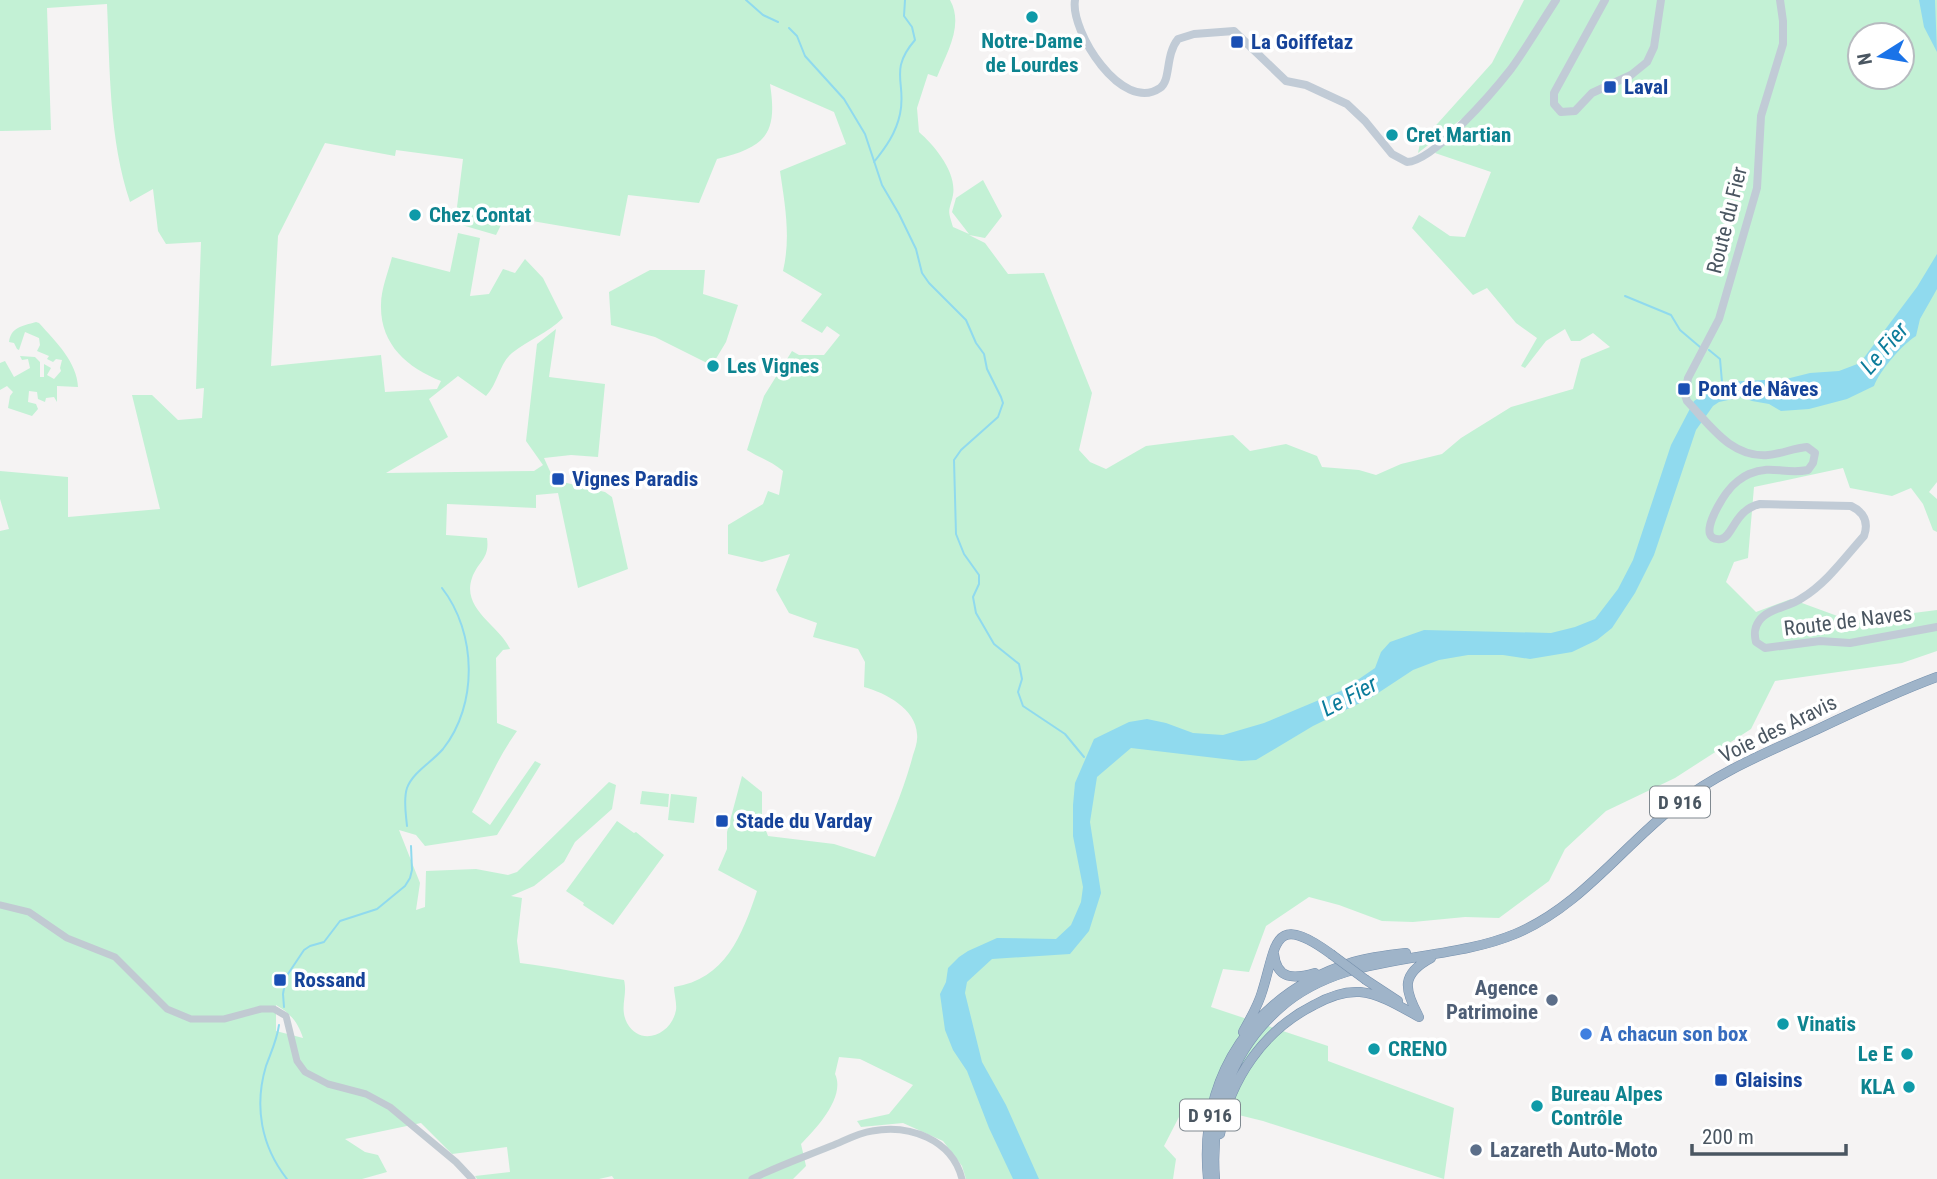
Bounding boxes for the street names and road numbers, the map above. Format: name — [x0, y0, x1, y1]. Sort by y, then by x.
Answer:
street label: Route du Fier — [1702, 164, 1752, 276]
street label: Route de Naves — [1783, 601, 1913, 641]
street label: Voie des Aravis — [1715, 690, 1841, 768]
road number: D 916 — [1650, 786, 1710, 818]
road number: D 916 — [1180, 1100, 1240, 1130]

